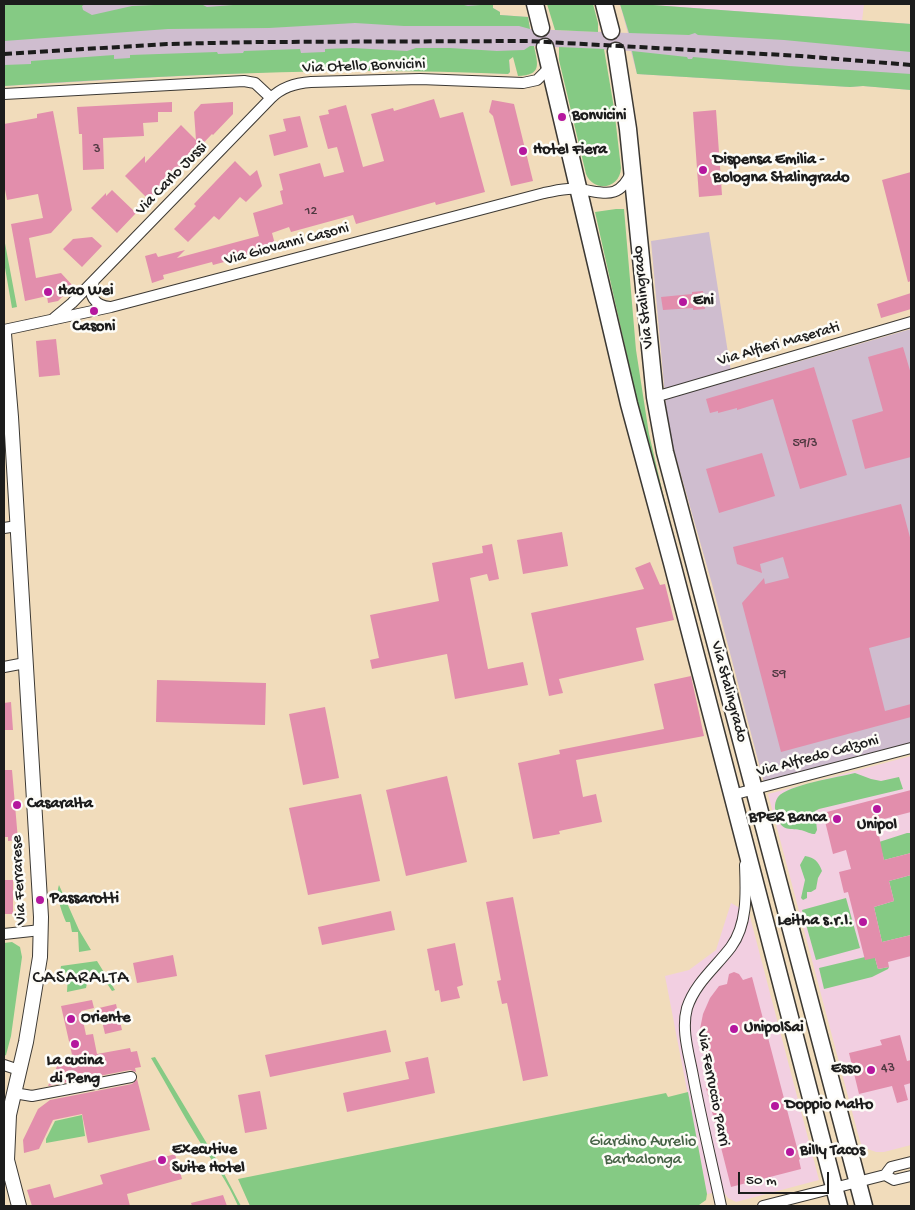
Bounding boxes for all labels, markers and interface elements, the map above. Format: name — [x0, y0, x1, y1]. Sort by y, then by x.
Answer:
street label: Via Otello Bonvicini — [302, 55, 426, 79]
place label: Bonvicini — [572, 107, 627, 127]
marker: Bonvicini — [556, 111, 568, 123]
street label: Via Carlo Jussi — [132, 138, 212, 220]
place label: Hotel Fiera — [533, 141, 607, 161]
house number: 3 — [93, 142, 101, 158]
marker: Hotel Fiera — [517, 145, 529, 157]
place label: Dispensa Emilia - Bologna Stalingrado — [713, 151, 849, 189]
marker: Dispensa Emilia - Bologna Stalingrado — [697, 164, 709, 176]
house number: 12 — [305, 204, 317, 220]
street label: Via Giovanni Casoni — [223, 219, 351, 271]
street label: Via Stalingrado — [629, 244, 659, 350]
place label: Hao Wei — [58, 282, 113, 302]
marker: Hao Wei — [42, 286, 54, 298]
place label: Eni — [693, 292, 714, 312]
marker: Eni — [677, 296, 689, 308]
marker: Casoni — [88, 305, 100, 317]
place label: Casoni — [73, 318, 115, 338]
street label: Via Alfieri Maserati — [716, 318, 842, 372]
house number: 59/3 — [792, 436, 818, 452]
street label: Via Stalingrado — [705, 639, 751, 745]
house number: 59 — [772, 667, 786, 683]
street label: Via Alfredo Calzoni — [755, 731, 881, 783]
place label: Casaralta — [27, 795, 93, 815]
marker: Casaralta — [11, 799, 23, 811]
marker: Unipol — [871, 803, 883, 815]
place label: BPER Banca — [749, 809, 827, 829]
marker: BPER Banca — [831, 813, 843, 825]
place label: Unipol — [857, 816, 897, 836]
street label: Via Ferrarese — [8, 835, 32, 925]
place label: Passarotti — [50, 890, 119, 910]
marker: Passarotti — [34, 894, 46, 906]
place label: Leitha s.r.l. — [777, 912, 853, 932]
marker: Leitha s.r.l. — [857, 916, 869, 928]
district label: CASARALTA — [31, 968, 131, 990]
place label: Oriente — [81, 1009, 130, 1029]
marker: Oriente — [65, 1013, 77, 1025]
place label: UnipolSai — [744, 1019, 804, 1039]
marker: UnipolSai — [728, 1023, 740, 1035]
street label: Via Ferruccio Parri — [691, 1028, 733, 1148]
marker: La cucina di Peng — [69, 1038, 81, 1050]
place label: La cucina di Peng — [47, 1052, 103, 1090]
place label: Esso — [831, 1060, 861, 1080]
house number: 43 — [881, 1061, 895, 1077]
marker: Esso — [865, 1064, 877, 1076]
place label: Doppio Malto — [785, 1096, 873, 1116]
marker: Doppio Malto — [769, 1100, 781, 1112]
park label: Giardino Aurelio Barbalonga — [590, 1133, 696, 1171]
place label: Executive Suite Hotel — [172, 1141, 245, 1179]
place label: Billy Tacos — [800, 1142, 865, 1162]
marker: Billy Tacos — [784, 1146, 796, 1158]
marker: Executive Suite Hotel — [156, 1154, 168, 1166]
scale bar — [740, 1162, 831, 1194]
text: 50 m — [746, 1172, 777, 1190]

